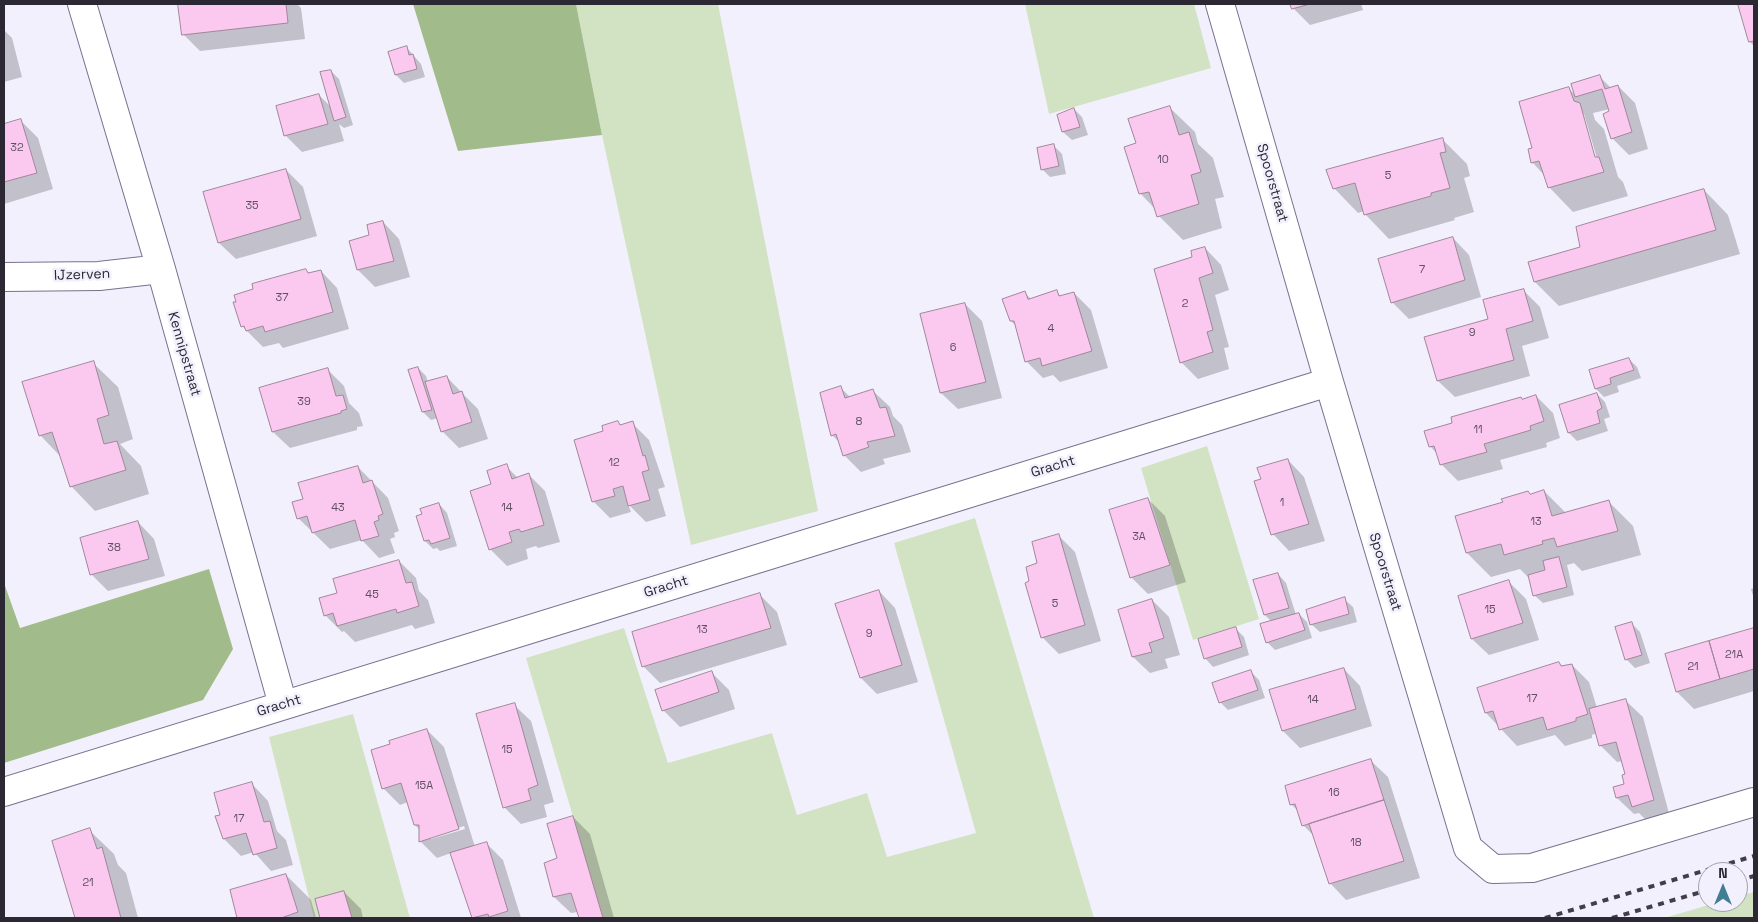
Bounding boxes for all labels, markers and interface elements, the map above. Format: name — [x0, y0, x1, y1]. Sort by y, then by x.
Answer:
house number: 32 — [10, 141, 24, 155]
street label: Spoorstraat — [1253, 142, 1291, 224]
house number: 10 — [1157, 153, 1169, 167]
house number: 5 — [1385, 169, 1391, 183]
house number: 35 — [245, 199, 259, 213]
house number: 7 — [1419, 263, 1425, 277]
street label: IJzerven — [53, 266, 111, 284]
house number: 37 — [276, 291, 288, 305]
house number: 2 — [1182, 297, 1188, 311]
street label: Kennipstraat — [164, 310, 204, 398]
house number: 4 — [1048, 322, 1054, 336]
house number: 9 — [1469, 326, 1475, 340]
house number: 6 — [950, 341, 956, 355]
house number: 39 — [297, 395, 311, 409]
house number: 8 — [856, 415, 862, 429]
house number: 11 — [1473, 423, 1483, 437]
street label: Gracht — [1029, 452, 1077, 482]
house number: 12 — [608, 456, 620, 470]
house number: 1 — [1280, 496, 1284, 510]
house number: 43 — [331, 501, 345, 515]
house number: 14 — [501, 501, 513, 515]
house number: 13 — [1530, 515, 1542, 529]
house number: 3A — [1132, 530, 1146, 544]
street label: Spoorstraat — [1365, 531, 1405, 613]
house number: 38 — [107, 541, 121, 555]
street label: Gracht — [642, 572, 690, 602]
house number: 45 — [365, 588, 379, 602]
house number: 5 — [1052, 597, 1058, 611]
house number: 15 — [1484, 603, 1496, 617]
house number: 13 — [696, 623, 708, 637]
house number: 9 — [866, 627, 872, 641]
house number: 21A — [1725, 648, 1743, 662]
house number: 21 — [1687, 660, 1699, 674]
street label: Gracht — [255, 691, 303, 721]
house number: 17 — [1527, 692, 1537, 706]
house number: 14 — [1307, 693, 1319, 707]
house number: 15 — [501, 743, 513, 757]
house number: 15A — [415, 779, 433, 793]
house number: 16 — [1328, 786, 1340, 800]
house number: 17 — [234, 812, 244, 826]
house number: 18 — [1350, 836, 1362, 850]
north arrow — [1698, 862, 1748, 912]
text: N — [1718, 864, 1728, 882]
house number: 21 — [82, 876, 94, 890]

